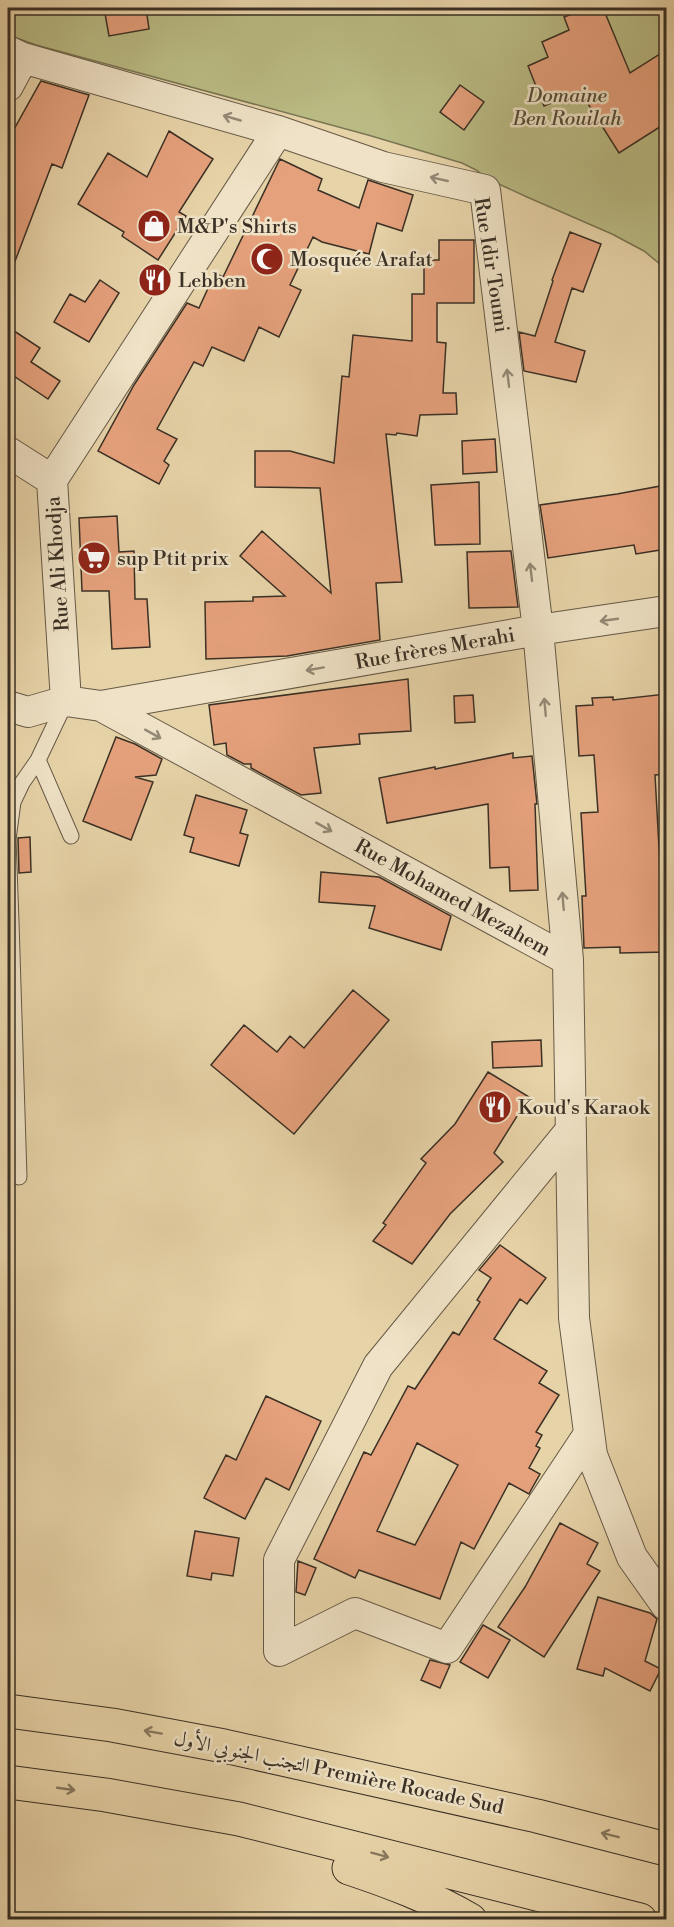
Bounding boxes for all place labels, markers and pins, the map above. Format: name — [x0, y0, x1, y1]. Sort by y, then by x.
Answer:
shop icon: M&P's Shirts — [136, 208, 172, 244]
place label: M&P's Shirts — [177, 215, 297, 240]
mosque icon: Mosquée Arafat — [249, 241, 285, 277]
place label: Mosquée Arafat — [290, 248, 433, 273]
restaurant icon: Lebben — [137, 262, 173, 298]
place label: Lebben — [178, 269, 246, 294]
supermarket icon: sup Ptit prix — [76, 540, 112, 576]
place label: sup Ptit prix — [117, 547, 229, 572]
restaurant icon: Koud's Karaok — [477, 1089, 513, 1125]
place label: Koud's Karaok — [518, 1096, 651, 1121]

